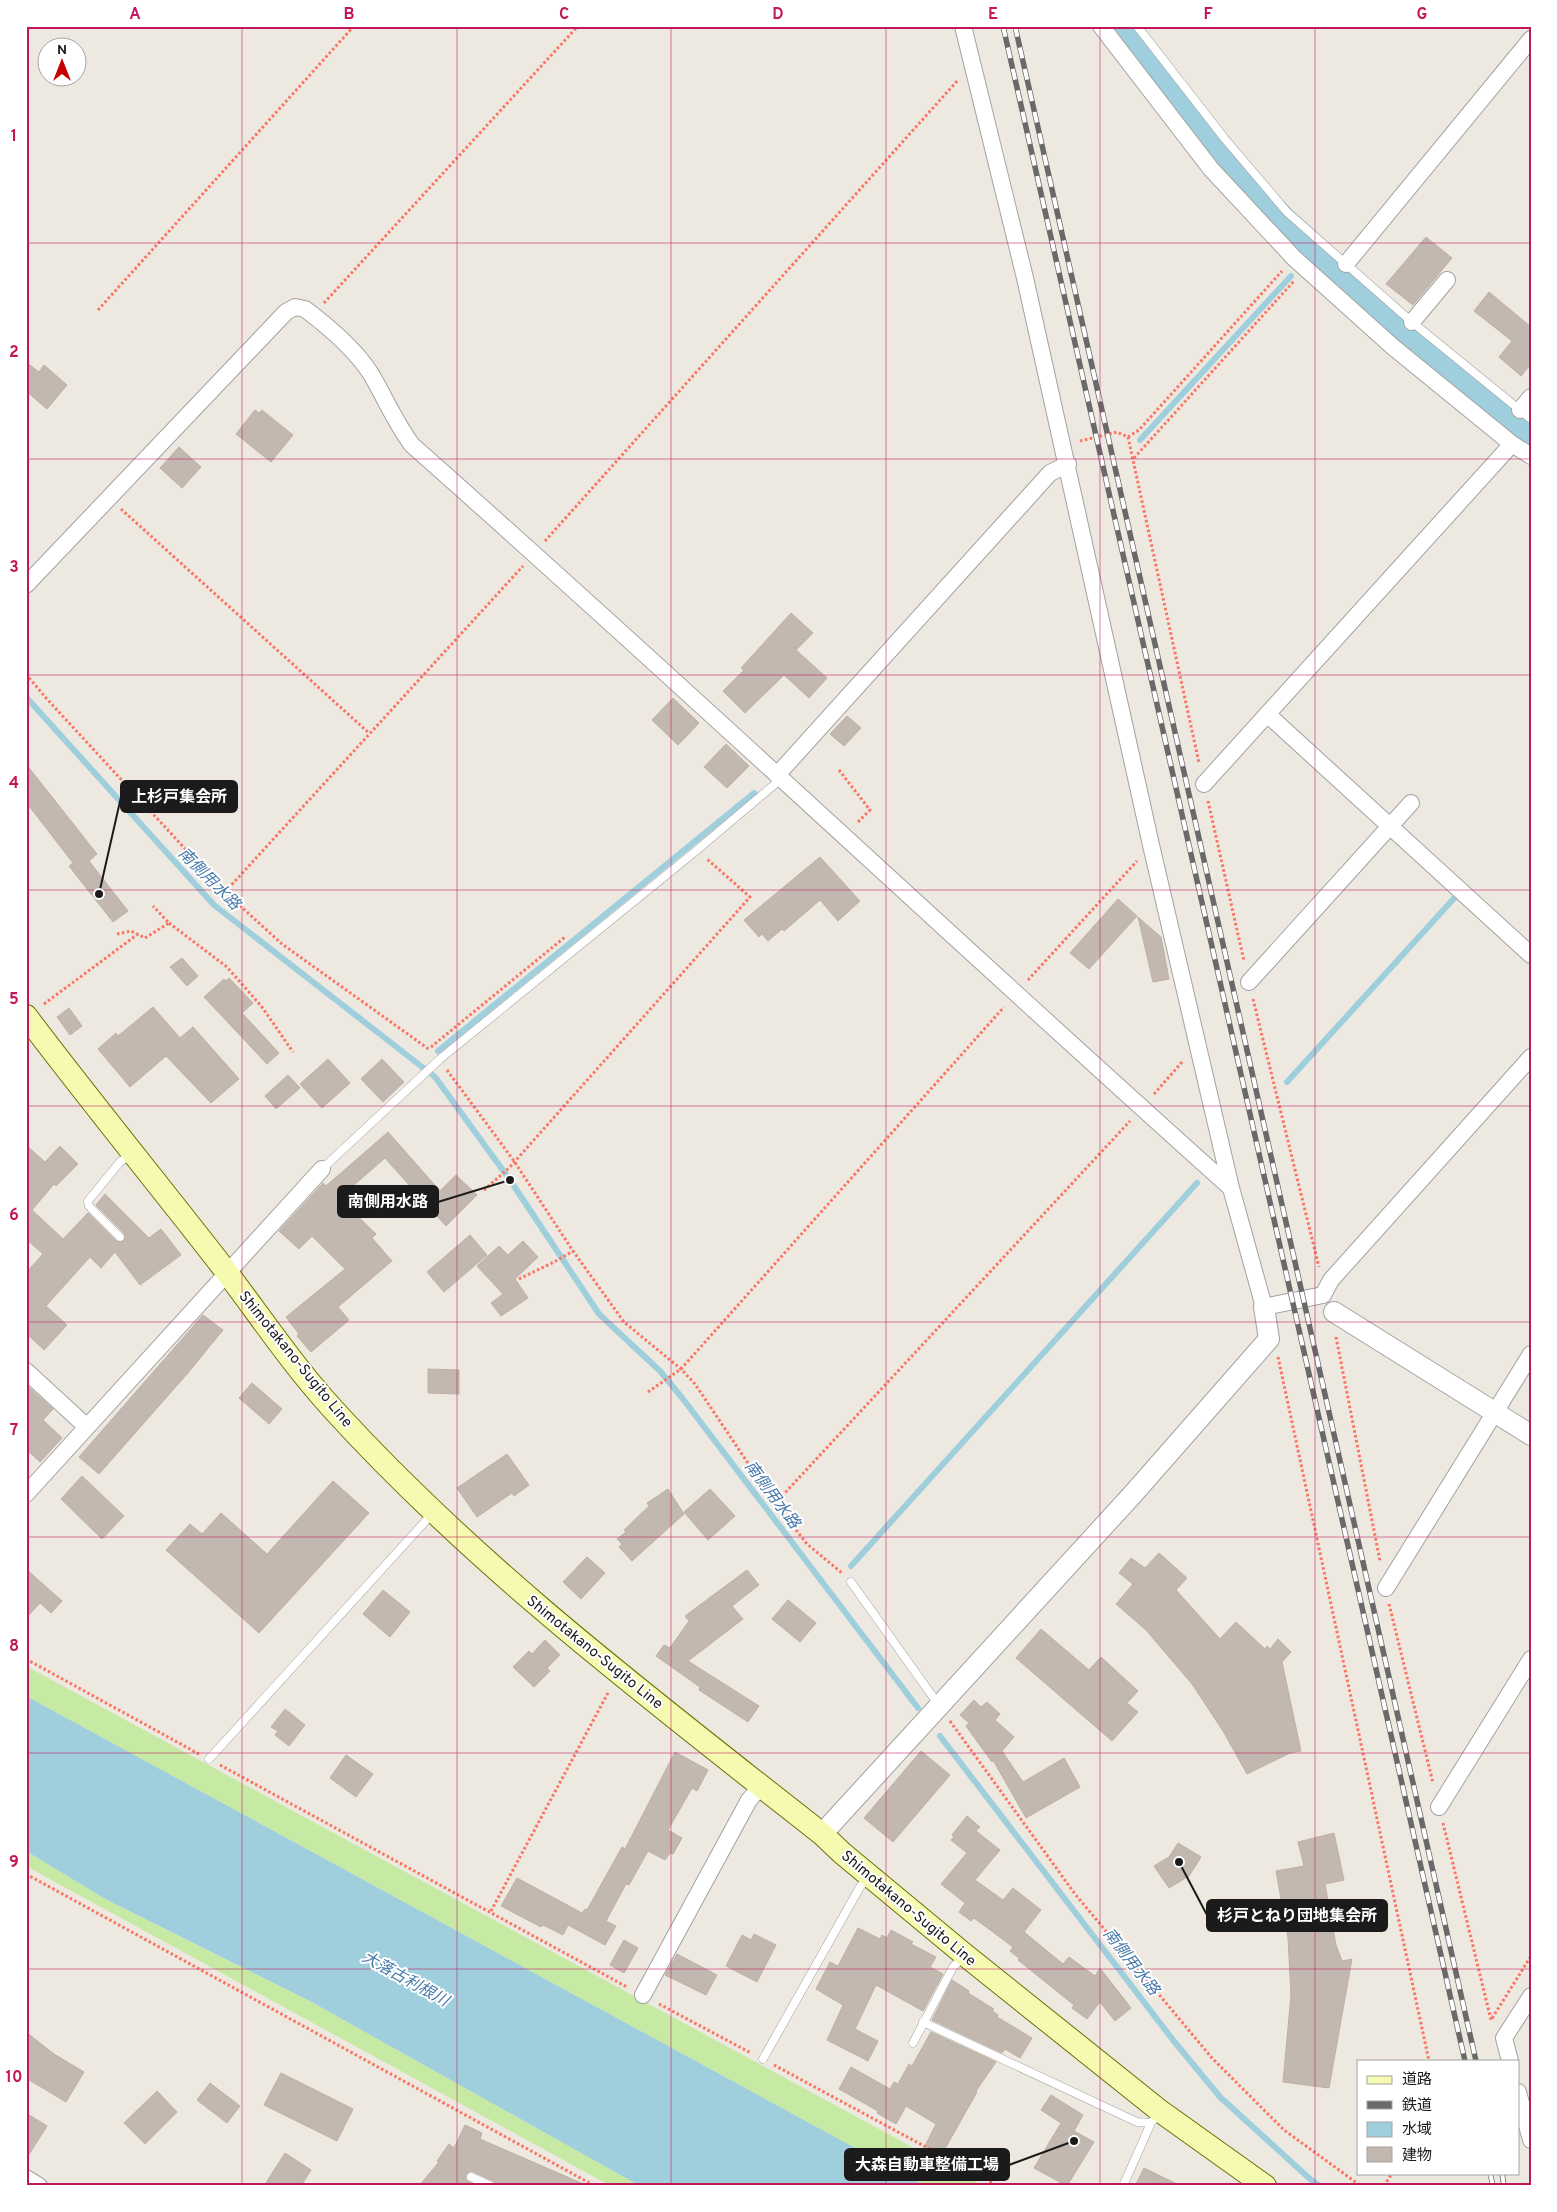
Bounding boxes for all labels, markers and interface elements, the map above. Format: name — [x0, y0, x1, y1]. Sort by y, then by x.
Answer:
text: A — [129, 5, 141, 25]
text: B — [343, 5, 355, 25]
text: C — [559, 5, 569, 25]
text: D — [772, 5, 784, 25]
text: E — [988, 5, 998, 25]
text: F — [1203, 5, 1213, 25]
text: G — [1417, 5, 1427, 25]
north arrow — [38, 38, 88, 88]
text: N — [57, 42, 67, 59]
text: 1 — [11, 127, 17, 147]
text: 2 — [9, 343, 19, 363]
text: 3 — [9, 558, 19, 578]
text: 4 — [9, 774, 19, 794]
callout: 上杉戸集会所 — [121, 781, 237, 812]
text: 上杉戸集会所 — [131, 788, 227, 808]
water label: 南側用水路 — [173, 844, 245, 916]
text: 5 — [9, 990, 19, 1010]
callout: 南側用水路 — [338, 1186, 438, 1217]
text: 南側用水路 — [348, 1192, 428, 1213]
text: 6 — [9, 1206, 19, 1226]
street label: Shimotakano-Sugito Line — [234, 1288, 356, 1432]
text: 7 — [10, 1421, 18, 1441]
water label: 南側用水路 — [739, 1457, 805, 1535]
street label: Shimotakano-Sugito Line — [522, 1592, 666, 1714]
text: 8 — [9, 1637, 19, 1657]
street label: Shimotakano-Sugito Line — [837, 1847, 979, 1971]
text: 9 — [9, 1853, 19, 1873]
callout: 杉戸とねり団地集会所 — [1207, 1900, 1387, 1931]
text: 杉戸とねり団地集会所 — [1217, 1907, 1377, 1927]
water label: 南側用水路 — [1098, 1925, 1164, 2001]
water label: 大落古利根川 — [358, 1948, 454, 2013]
legend — [1357, 2060, 1520, 2174]
text: 10 — [6, 2068, 22, 2088]
text: 道路 — [1402, 2071, 1432, 2090]
text: 鉄道 — [1402, 2097, 1432, 2116]
text: 水域 — [1402, 2121, 1432, 2140]
text: 建物 — [1402, 2147, 1432, 2166]
callout: 大森自動車整備工場 — [845, 2149, 1009, 2180]
text: 大森自動車整備工場 — [855, 2156, 999, 2176]

